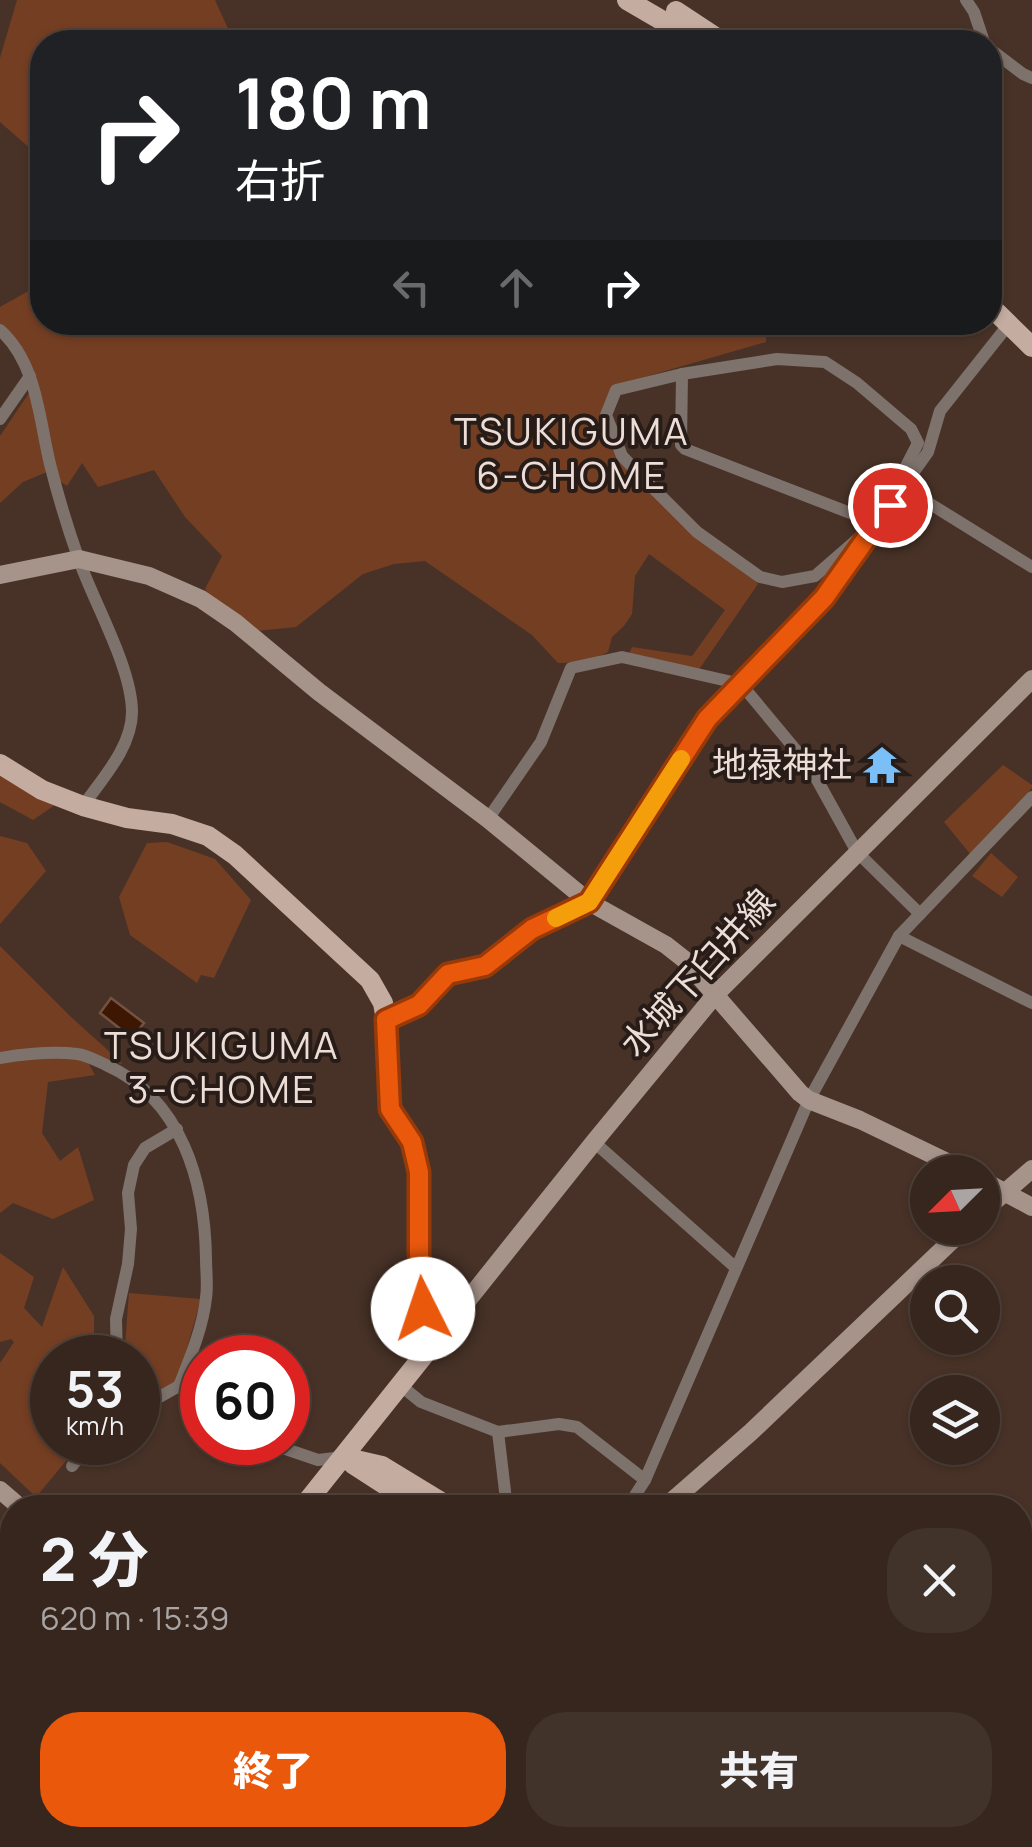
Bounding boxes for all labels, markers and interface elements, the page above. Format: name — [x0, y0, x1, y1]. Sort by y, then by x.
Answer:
text: 180 m — [235, 54, 432, 150]
icon: right — [70, 70, 200, 200]
text: 右折 — [235, 149, 325, 211]
icon: left — [384, 260, 439, 315]
icon: ahead — [489, 260, 544, 315]
icon: right — [594, 260, 649, 315]
district label: TSUKIGUMA 6-CHOME — [454, 404, 690, 500]
pin — [848, 463, 933, 548]
icon: arrive — [863, 478, 918, 533]
place label: 地禄神社 — [712, 740, 852, 788]
temple icon: 地禄神社 — [861, 744, 903, 786]
street label: 水城下臼井線 — [609, 878, 785, 1066]
district label: TSUKIGUMA 3-CHOME — [104, 1018, 340, 1114]
north arrow — [910, 1155, 1000, 1245]
map controls — [910, 1155, 1000, 1465]
position arrow — [371, 1257, 475, 1361]
button: search — [910, 1265, 1000, 1355]
speed limit sign: 60 — [180, 1335, 310, 1465]
text: 53 — [66, 1354, 124, 1422]
button: layers — [910, 1375, 1000, 1465]
text: km/h — [66, 1408, 124, 1443]
text: 2 分 — [40, 1517, 148, 1599]
button: close — [887, 1528, 992, 1633]
text: 620 m · 15:39 — [40, 1596, 229, 1640]
button: 終了 — [40, 1712, 506, 1827]
button: 共有 — [526, 1712, 992, 1827]

